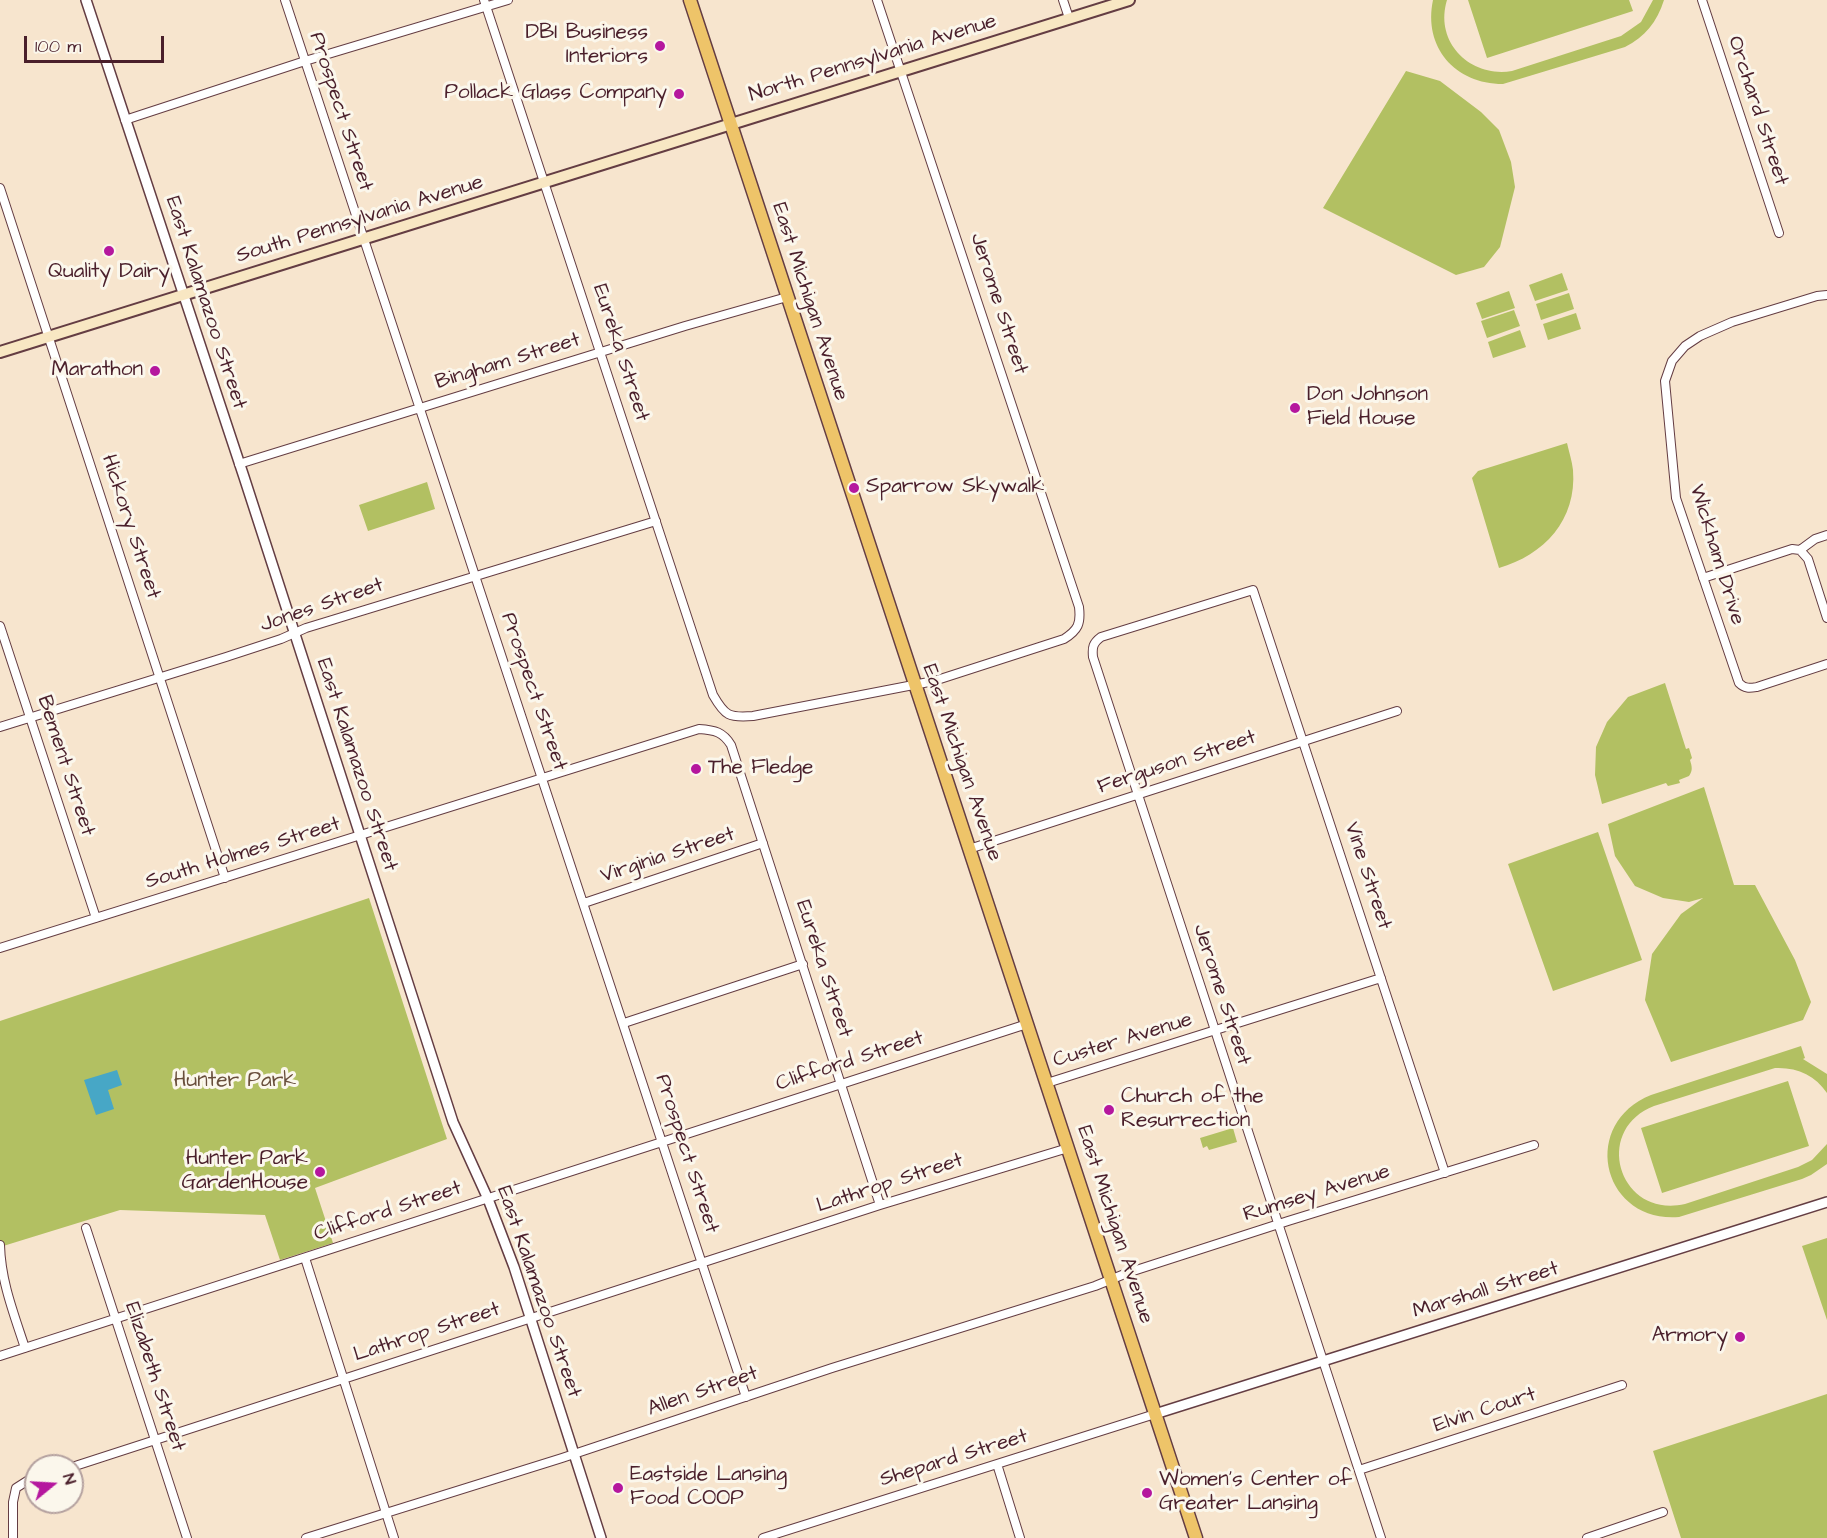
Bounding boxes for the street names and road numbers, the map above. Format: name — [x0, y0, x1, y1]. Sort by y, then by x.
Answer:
street label: North Pennsylvania Avenue — [746, 9, 1000, 109]
street label: Prospect Street — [302, 29, 378, 195]
street label: Orchard Street — [1721, 33, 1793, 189]
street label: South Pennsylvania Avenue — [233, 170, 487, 270]
street label: East Kalamazoo Street — [159, 193, 251, 413]
street label: East Michigan Avenue — [765, 200, 853, 404]
street label: Jerome Street — [963, 230, 1033, 378]
street label: Eureka Street — [586, 281, 654, 425]
street label: Bingham Street — [433, 328, 583, 396]
street label: Hickory Street — [95, 452, 165, 602]
street label: Wickham Drive — [1683, 482, 1749, 628]
street label: Jones Street — [257, 573, 387, 639]
street label: Prospect Street — [494, 610, 572, 774]
street label: East Kalamazoo Street — [310, 655, 402, 875]
street label: East Michigan Avenue — [915, 661, 1007, 865]
street label: Bement Street — [30, 693, 100, 839]
street label: Ferguson Street — [1095, 726, 1259, 800]
street label: South Holmes Street — [142, 812, 344, 896]
street label: Vine Street — [1338, 819, 1396, 933]
street label: Virginia Street — [598, 822, 738, 890]
street label: Eureka Street — [789, 897, 857, 1041]
street label: Jerome Street — [1186, 921, 1256, 1069]
street label: Custer Avenue — [1050, 1008, 1196, 1074]
street label: Clifford Street — [773, 1026, 927, 1098]
street label: Prospect Street — [648, 1071, 724, 1237]
street label: East Michigan Avenue — [1070, 1123, 1158, 1327]
street label: Lathrop Street — [814, 1148, 966, 1220]
street label: Rumsey Avenue — [1241, 1160, 1393, 1228]
street label: Clifford Street — [311, 1176, 465, 1248]
street label: East Kalamazoo Street — [490, 1183, 586, 1401]
street label: Marshall Street — [1410, 1257, 1562, 1325]
street label: Lathrop Street — [351, 1297, 503, 1369]
street label: Elizabeth Street — [118, 1299, 190, 1455]
street label: Allen Street — [644, 1361, 762, 1423]
street label: Elvin Court — [1431, 1383, 1539, 1439]
street label: Shepard Street — [877, 1425, 1031, 1493]

